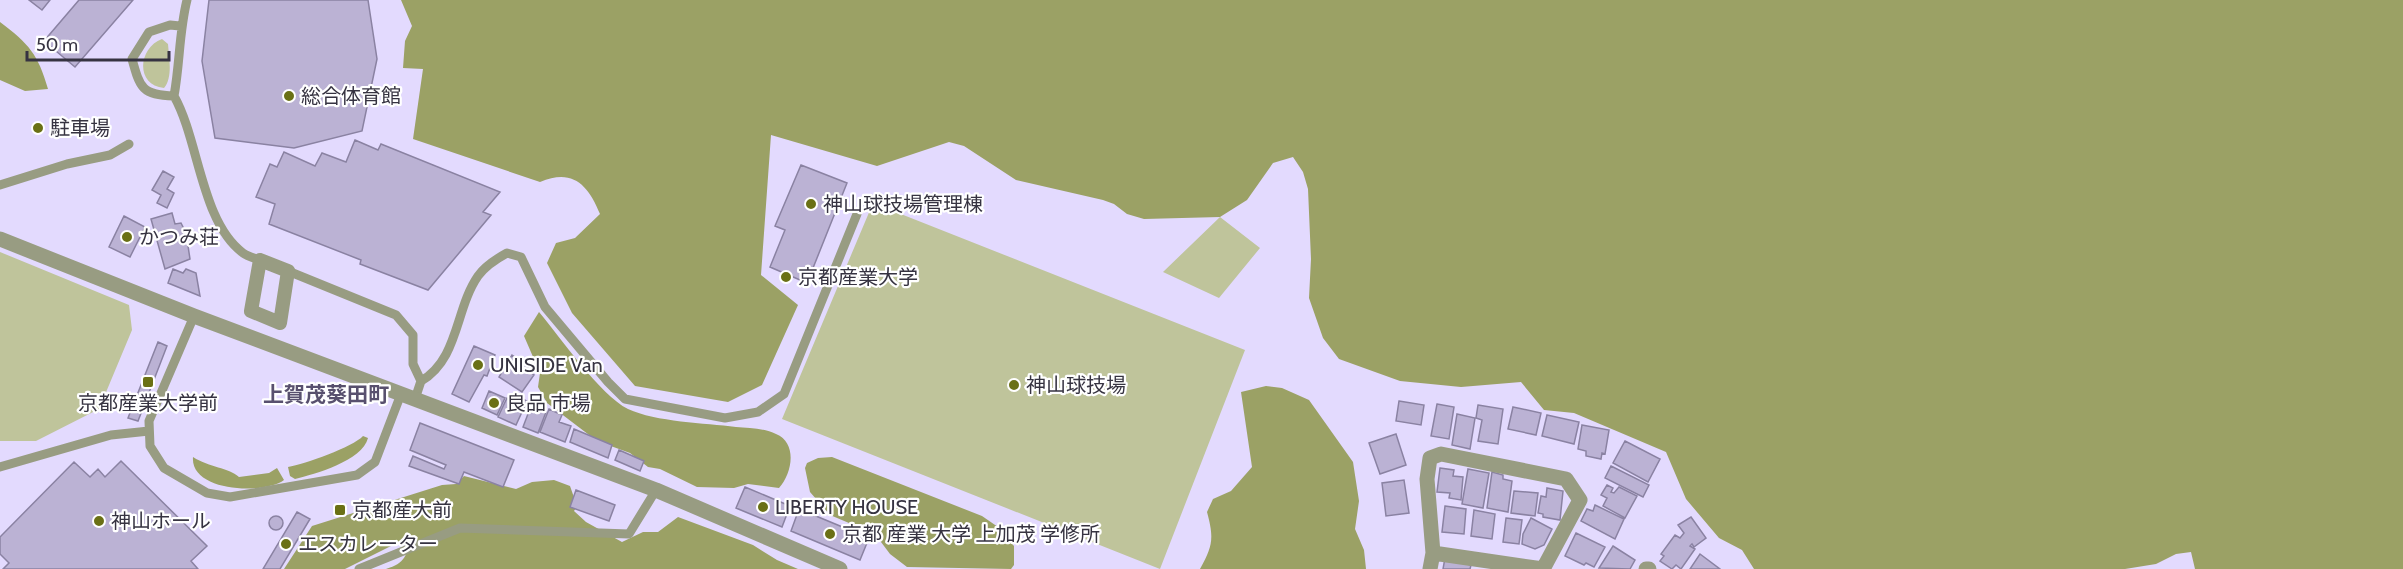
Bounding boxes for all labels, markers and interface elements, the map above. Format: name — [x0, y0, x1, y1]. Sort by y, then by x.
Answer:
scale bar — [27, 24, 170, 62]
text: 50 m — [36, 34, 78, 56]
place label: 総合体育館 — [301, 84, 401, 108]
marker: 総合体育館 — [282, 89, 296, 103]
place label: 駐車場 — [50, 116, 110, 140]
marker: 駐車場 — [31, 121, 45, 135]
place label: 神山球技場管理棟 — [823, 192, 983, 216]
marker: 神山球技場管理棟 — [804, 197, 818, 211]
place label: かつみ荘 — [139, 225, 219, 249]
marker: かつみ荘 — [120, 230, 134, 244]
place label: 京都産業大学 — [798, 265, 918, 289]
marker: 京都産業大学 — [779, 270, 793, 284]
place label: UNISIDE Van — [490, 353, 603, 377]
marker: UNISIDE Van — [471, 358, 485, 372]
place label: 神山球技場 — [1026, 373, 1126, 397]
marker: 京都産業大学前 — [141, 375, 155, 389]
marker: 神山球技場 — [1007, 378, 1021, 392]
district label: 上賀茂葵田町 — [263, 382, 389, 407]
place label: 京都産業大学前 — [78, 391, 218, 415]
place label: 良品 市場 — [506, 391, 591, 415]
marker: 良品 市場 — [487, 396, 501, 410]
place label: LIBERTY HOUSE — [775, 495, 918, 519]
place label: 京都産大前 — [352, 498, 452, 522]
marker: LIBERTY HOUSE — [756, 500, 770, 514]
marker: 京都産大前 — [333, 503, 347, 517]
place label: 神山ホール — [111, 509, 211, 533]
marker: 神山ホール — [92, 514, 106, 528]
place label: 京都 産業 大学 上加茂 学修所 — [842, 522, 1100, 546]
marker: 京都 産業 大学 上加茂 学修所 — [823, 527, 837, 541]
place label: エスカレーター — [298, 532, 438, 556]
marker: エスカレーター — [279, 537, 293, 551]

